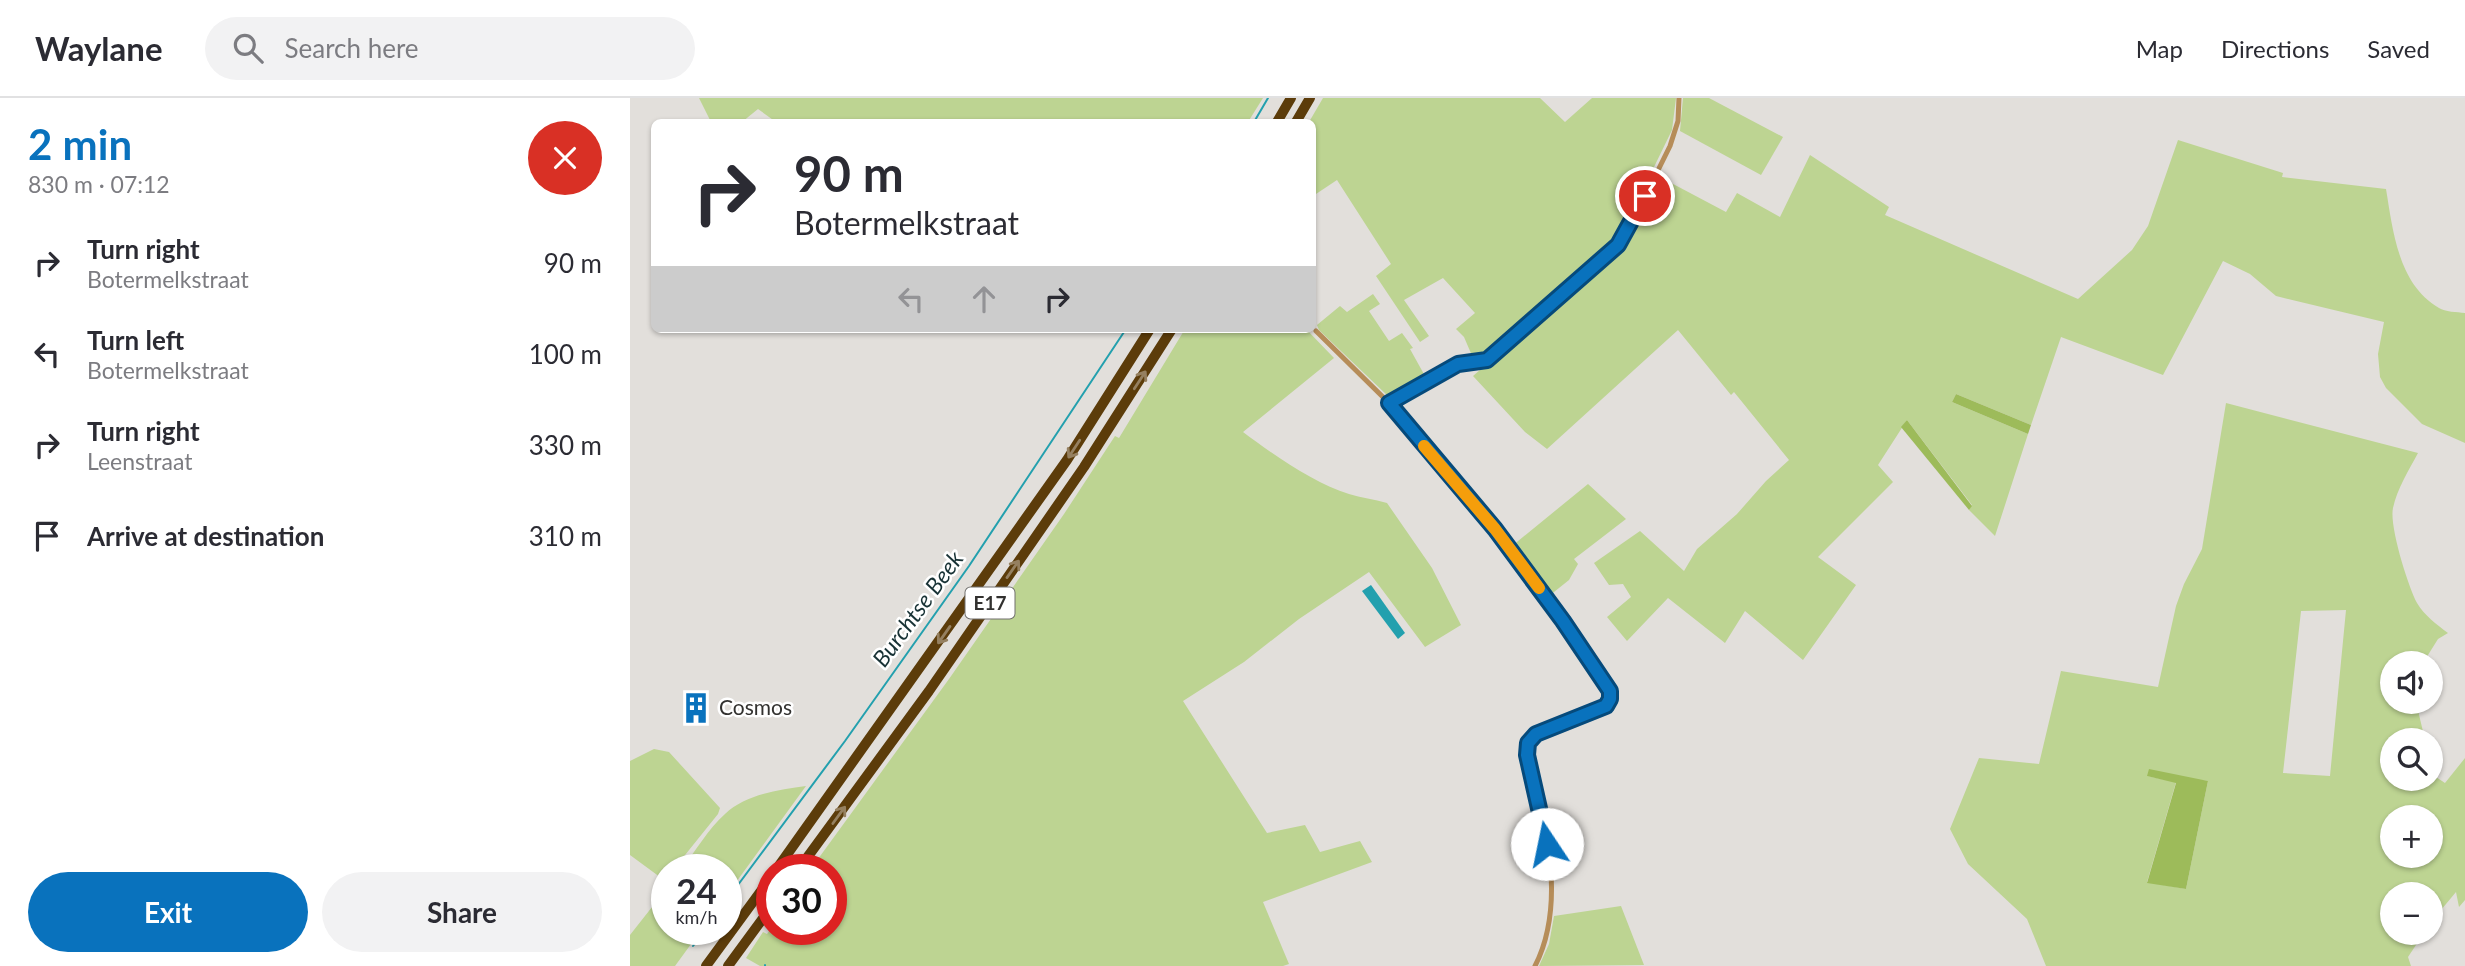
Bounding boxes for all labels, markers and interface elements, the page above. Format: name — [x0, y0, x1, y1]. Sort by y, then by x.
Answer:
search box — [205, 17, 695, 80]
text: Waylane — [35, 28, 163, 68]
icon: search — [229, 29, 267, 67]
text: Search here — [285, 32, 419, 64]
text: Map — [2136, 34, 2183, 63]
text: Directions — [2221, 34, 2329, 63]
text: Saved — [2367, 34, 2430, 63]
text: 2 min — [28, 119, 132, 169]
button: close — [528, 121, 602, 195]
text: 90 m — [794, 144, 904, 202]
icon: right — [679, 147, 770, 238]
pin — [1615, 166, 1675, 226]
text: 830 m · 07:12 — [28, 170, 170, 198]
icon: arrive — [1626, 177, 1664, 215]
text: Botermelkstraat — [794, 203, 1019, 242]
text: Turn right — [87, 233, 200, 265]
icon: right — [28, 244, 66, 282]
text: 90 m — [544, 247, 602, 279]
text: Botermelkstraat — [87, 265, 249, 293]
icon: left — [892, 280, 930, 318]
icon: ahead — [965, 280, 1003, 318]
icon: right — [1038, 280, 1076, 318]
text: Turn left — [87, 324, 184, 356]
icon: left — [28, 335, 66, 373]
text: 100 m — [529, 338, 602, 370]
text: Botermelkstraat — [87, 356, 249, 384]
one-way arrow — [1133, 371, 1147, 391]
text: Turn right — [87, 415, 200, 447]
icon: right — [28, 426, 66, 464]
text: 330 m — [529, 429, 602, 461]
one-way arrow — [1067, 438, 1081, 458]
text: Leenstraat — [87, 447, 192, 475]
icon: arrive — [28, 517, 66, 555]
text: Arrive at destination — [87, 520, 324, 552]
text: 310 m — [529, 520, 602, 552]
water label: Burchtse Beek — [866, 544, 969, 672]
one-way arrow — [1006, 560, 1020, 580]
road number: E17 — [966, 588, 1014, 618]
one-way arrow — [937, 625, 951, 644]
map controls — [2380, 651, 2443, 945]
button: sound — [2380, 651, 2443, 714]
building icon: Cosmos — [679, 691, 713, 725]
place label: Cosmos — [719, 694, 792, 719]
button: search — [2380, 728, 2443, 791]
button: + — [2380, 805, 2443, 868]
one-way arrow — [831, 806, 846, 825]
position arrow — [1510, 807, 1584, 881]
speed limit sign: 30 — [756, 854, 847, 945]
text: 24 — [676, 869, 717, 911]
button: Exit — [28, 872, 308, 952]
button: Share — [322, 872, 602, 952]
button: − — [2380, 882, 2443, 945]
text: km/h — [675, 906, 718, 928]

